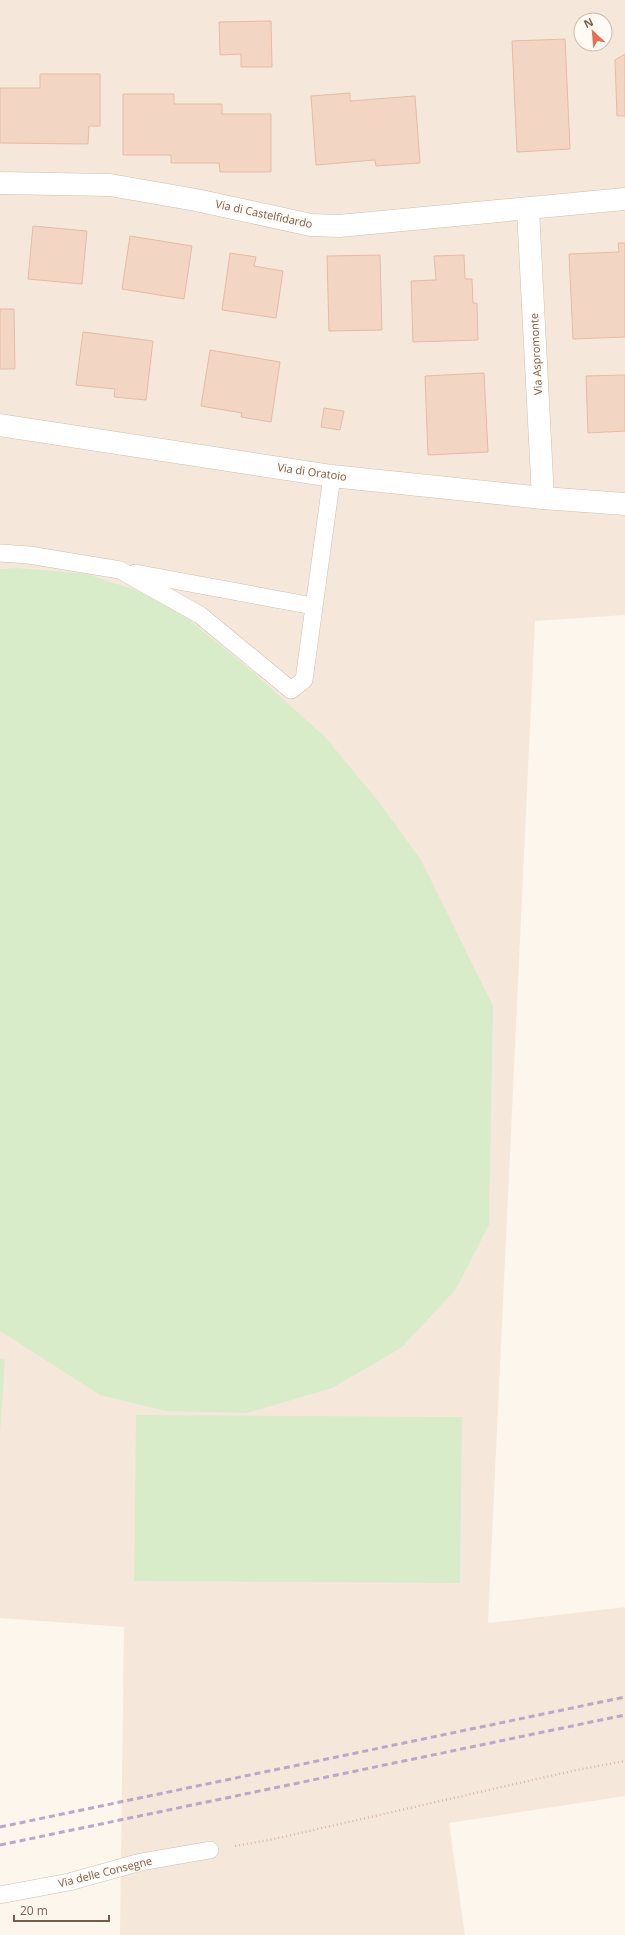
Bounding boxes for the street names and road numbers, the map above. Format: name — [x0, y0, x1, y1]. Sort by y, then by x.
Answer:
street label: Via di Castelfidardo — [214, 196, 314, 231]
street label: Via Aspromonte — [526, 313, 545, 395]
street label: Via di Oratoio — [276, 459, 348, 484]
street label: Via delle Consegne — [56, 1853, 153, 1890]

